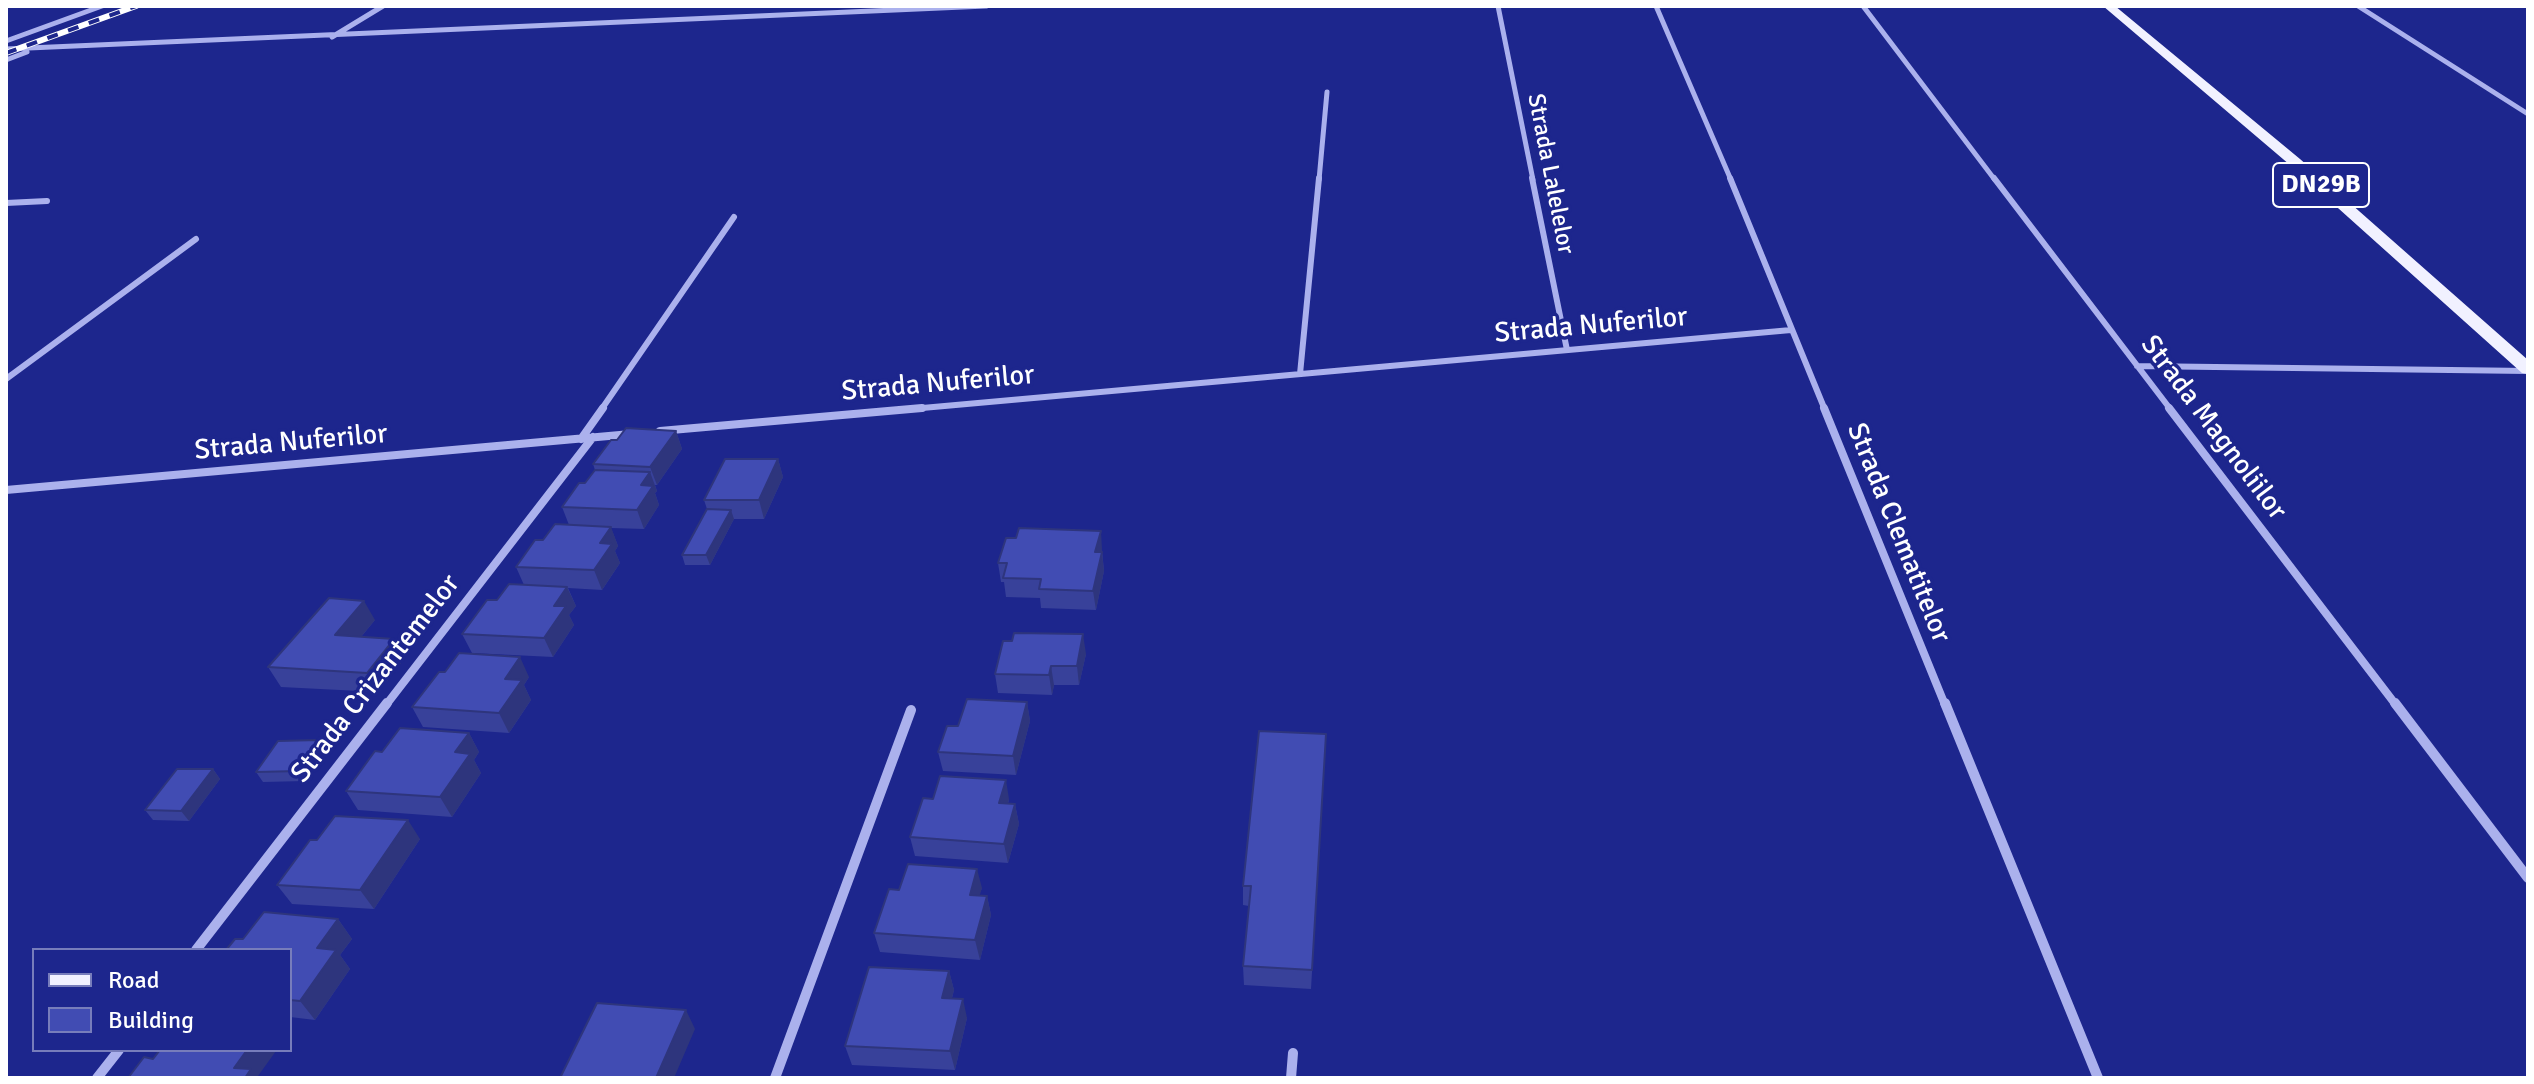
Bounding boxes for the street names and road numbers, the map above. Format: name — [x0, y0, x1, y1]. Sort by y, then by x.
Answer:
street label: Strada Lalelelor — [1520, 91, 1580, 257]
road number: DN29B — [2273, 163, 2369, 207]
street label: Strada Nuferilor — [1493, 301, 1689, 351]
street label: Strada Magnoliilor — [2133, 329, 2293, 527]
street label: Strada Nuferilor — [840, 359, 1036, 409]
street label: Strada Nuferilor — [193, 418, 389, 468]
street label: Strada Clematitelor — [1839, 418, 1957, 648]
street label: Strada Crizantemelor — [284, 568, 468, 790]

